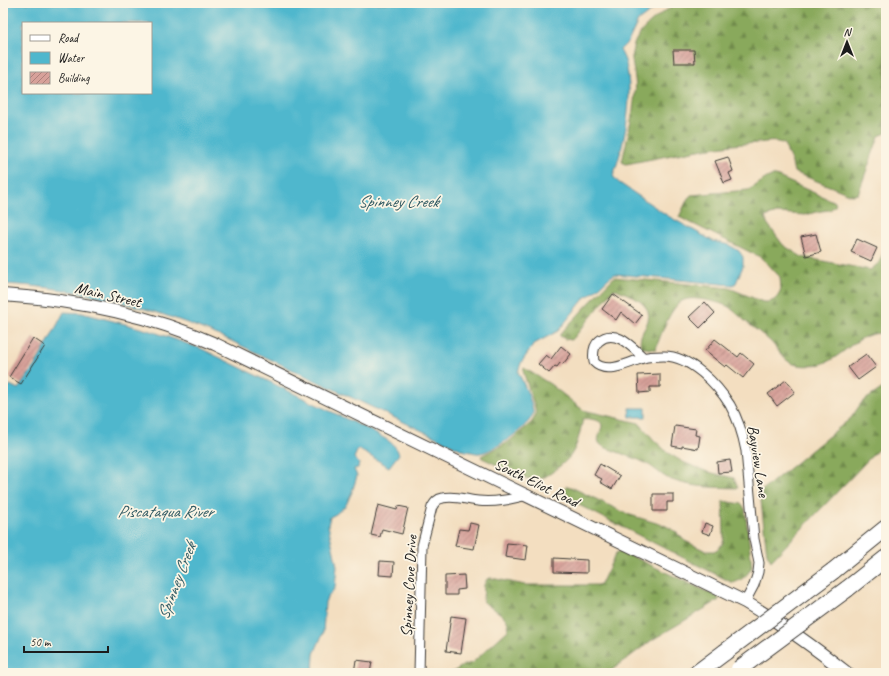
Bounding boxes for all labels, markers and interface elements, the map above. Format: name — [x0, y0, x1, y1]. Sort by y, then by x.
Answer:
legend — [22, 22, 152, 94]
north arrow — [827, 22, 867, 62]
text: N — [844, 25, 853, 39]
text: Road — [58, 30, 80, 46]
text: Water — [58, 50, 86, 66]
text: Building — [58, 70, 90, 86]
water label: Spinney Creek — [358, 191, 442, 212]
street label: Main Street — [73, 278, 144, 313]
street label: Bayview Lane — [742, 424, 774, 500]
street label: South Eliot Road — [491, 454, 585, 513]
water label: Piscataqua River — [117, 501, 216, 522]
street label: Spinney Cove Drive — [396, 533, 422, 637]
water label: Spinney Creek — [152, 537, 202, 622]
scale bar — [24, 628, 108, 654]
text: 50 m — [30, 634, 52, 650]

